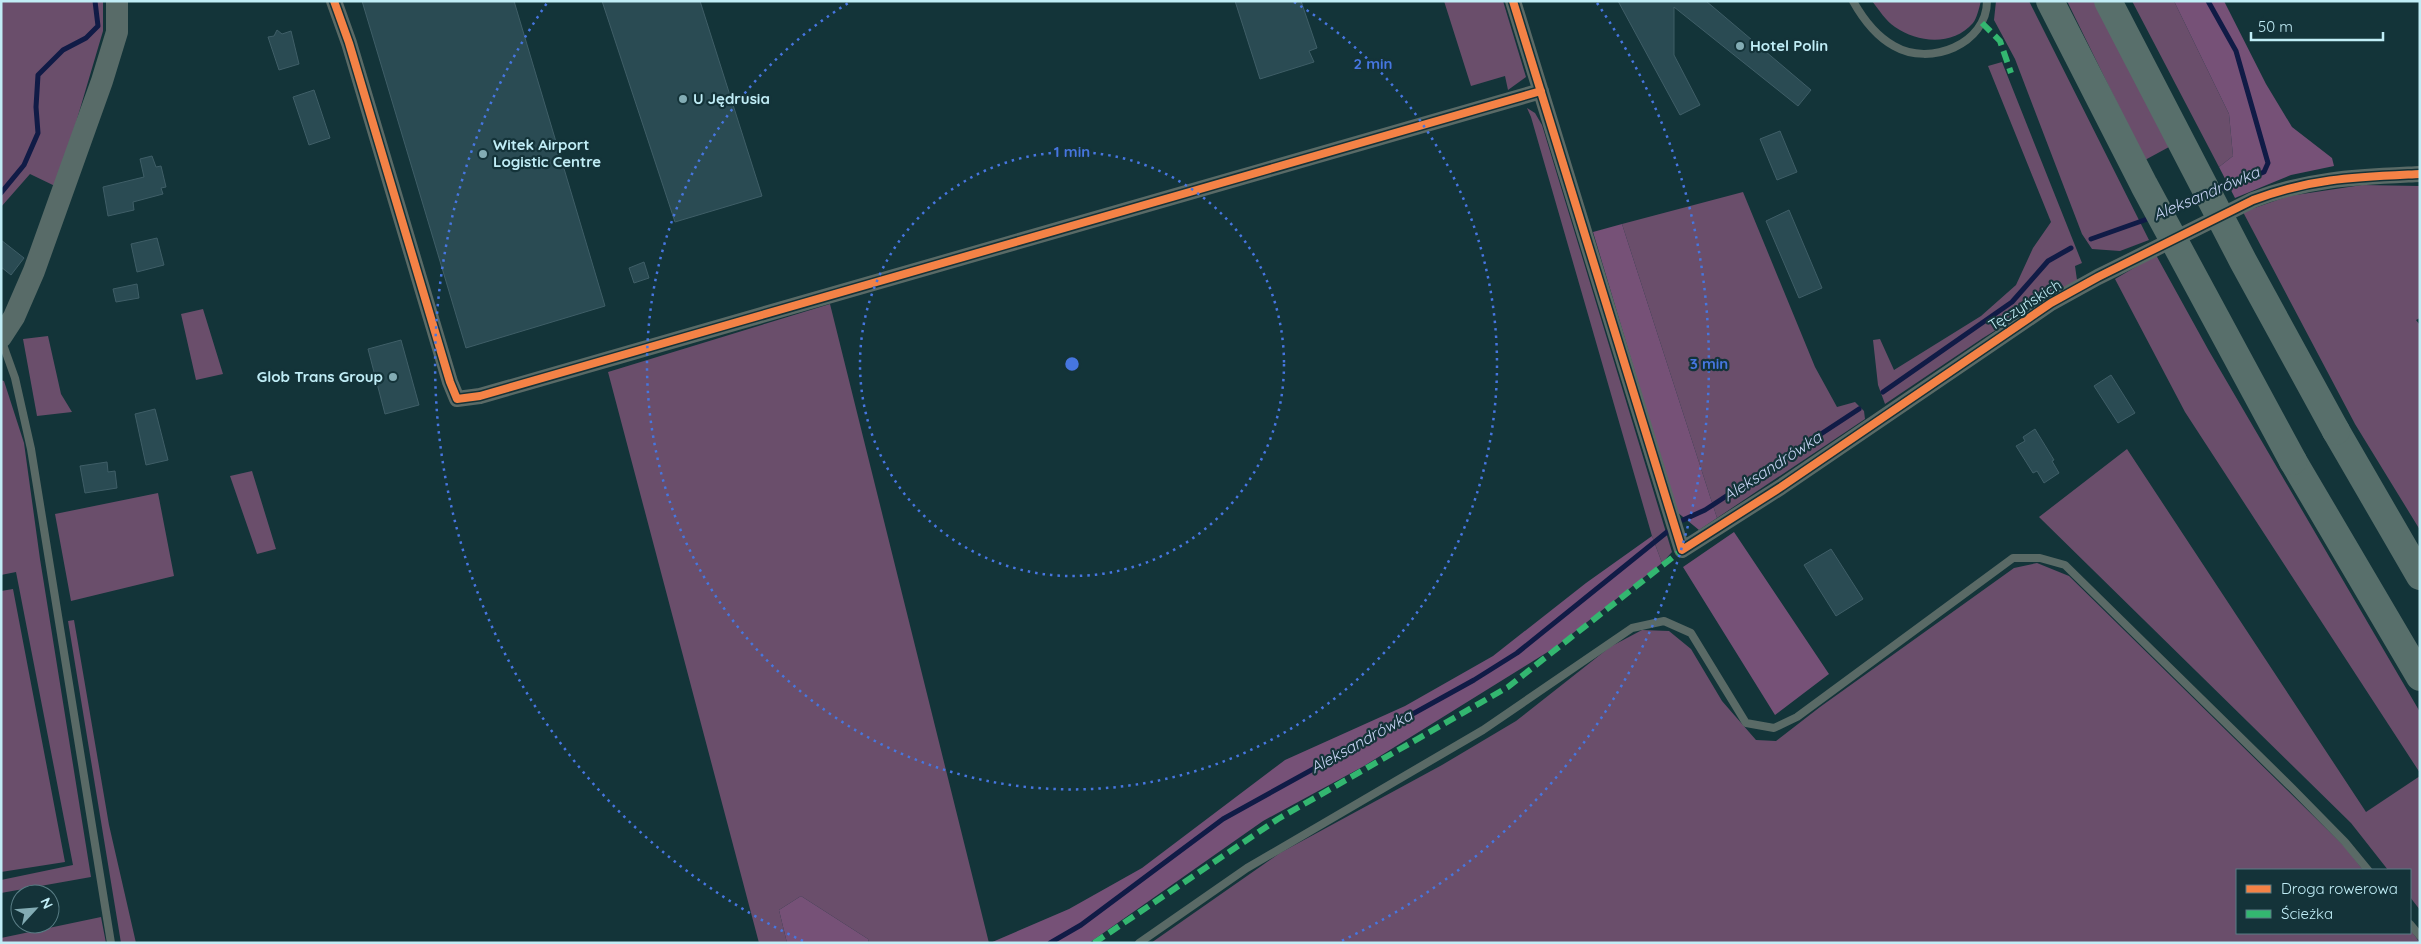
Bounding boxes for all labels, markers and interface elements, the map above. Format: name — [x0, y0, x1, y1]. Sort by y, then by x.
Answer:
scale bar — [2251, 10, 2384, 42]
text: 50 m — [2258, 17, 2293, 36]
place label: Hotel Polin — [1750, 36, 1828, 55]
marker: Hotel Polin — [1734, 40, 1746, 52]
text: 2 min — [1353, 54, 1393, 73]
place label: U Jędrusia — [693, 89, 770, 108]
marker: U Jędrusia — [677, 93, 689, 105]
place label: Witek Airport Logistic Centre — [493, 135, 601, 171]
text: 1 min — [1054, 142, 1090, 161]
marker: Witek Airport Logistic Centre — [477, 148, 489, 160]
water label: Aleksandrówka — [2150, 161, 2263, 224]
street label: Tęczyńskich — [1985, 275, 2065, 334]
text: 3 min — [1690, 354, 1728, 373]
centre of rings — [1063, 355, 1081, 373]
place label: Glob Trans Group — [257, 367, 383, 386]
marker: Glob Trans Group — [387, 371, 399, 383]
water label: Aleksandrówka — [1719, 426, 1826, 505]
water label: Aleksandrówka — [1306, 704, 1417, 777]
legend — [2236, 869, 2411, 934]
text: Droga rowerowa — [2281, 879, 2398, 898]
north arrow — [10, 884, 60, 934]
text: N — [36, 895, 57, 912]
text: Ścieżka — [2281, 904, 2333, 923]

